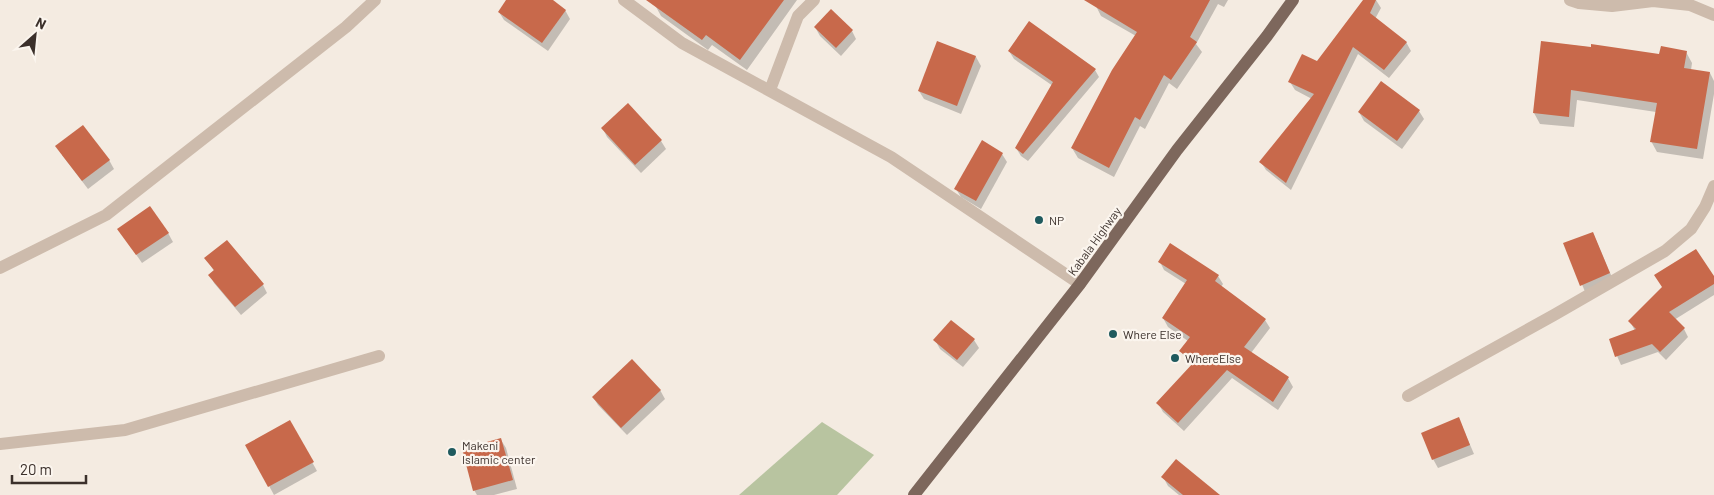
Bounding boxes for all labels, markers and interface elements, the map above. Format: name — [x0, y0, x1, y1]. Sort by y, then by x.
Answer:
north arrow — [10, 10, 60, 60]
text: N — [33, 13, 49, 33]
street label: Kabala Highway — [1064, 204, 1124, 278]
place label: NP — [1049, 213, 1064, 227]
marker: NP — [1033, 214, 1045, 226]
place label: Where Else — [1123, 327, 1182, 341]
marker: Where Else — [1107, 328, 1119, 340]
place label: WhereElse — [1185, 351, 1241, 365]
marker: WhereElse — [1169, 352, 1181, 364]
place label: Makeni Islamic center — [462, 438, 536, 466]
marker: Makeni Islamic center — [446, 446, 458, 458]
scale bar — [12, 452, 86, 484]
text: 20 m — [20, 460, 52, 478]

